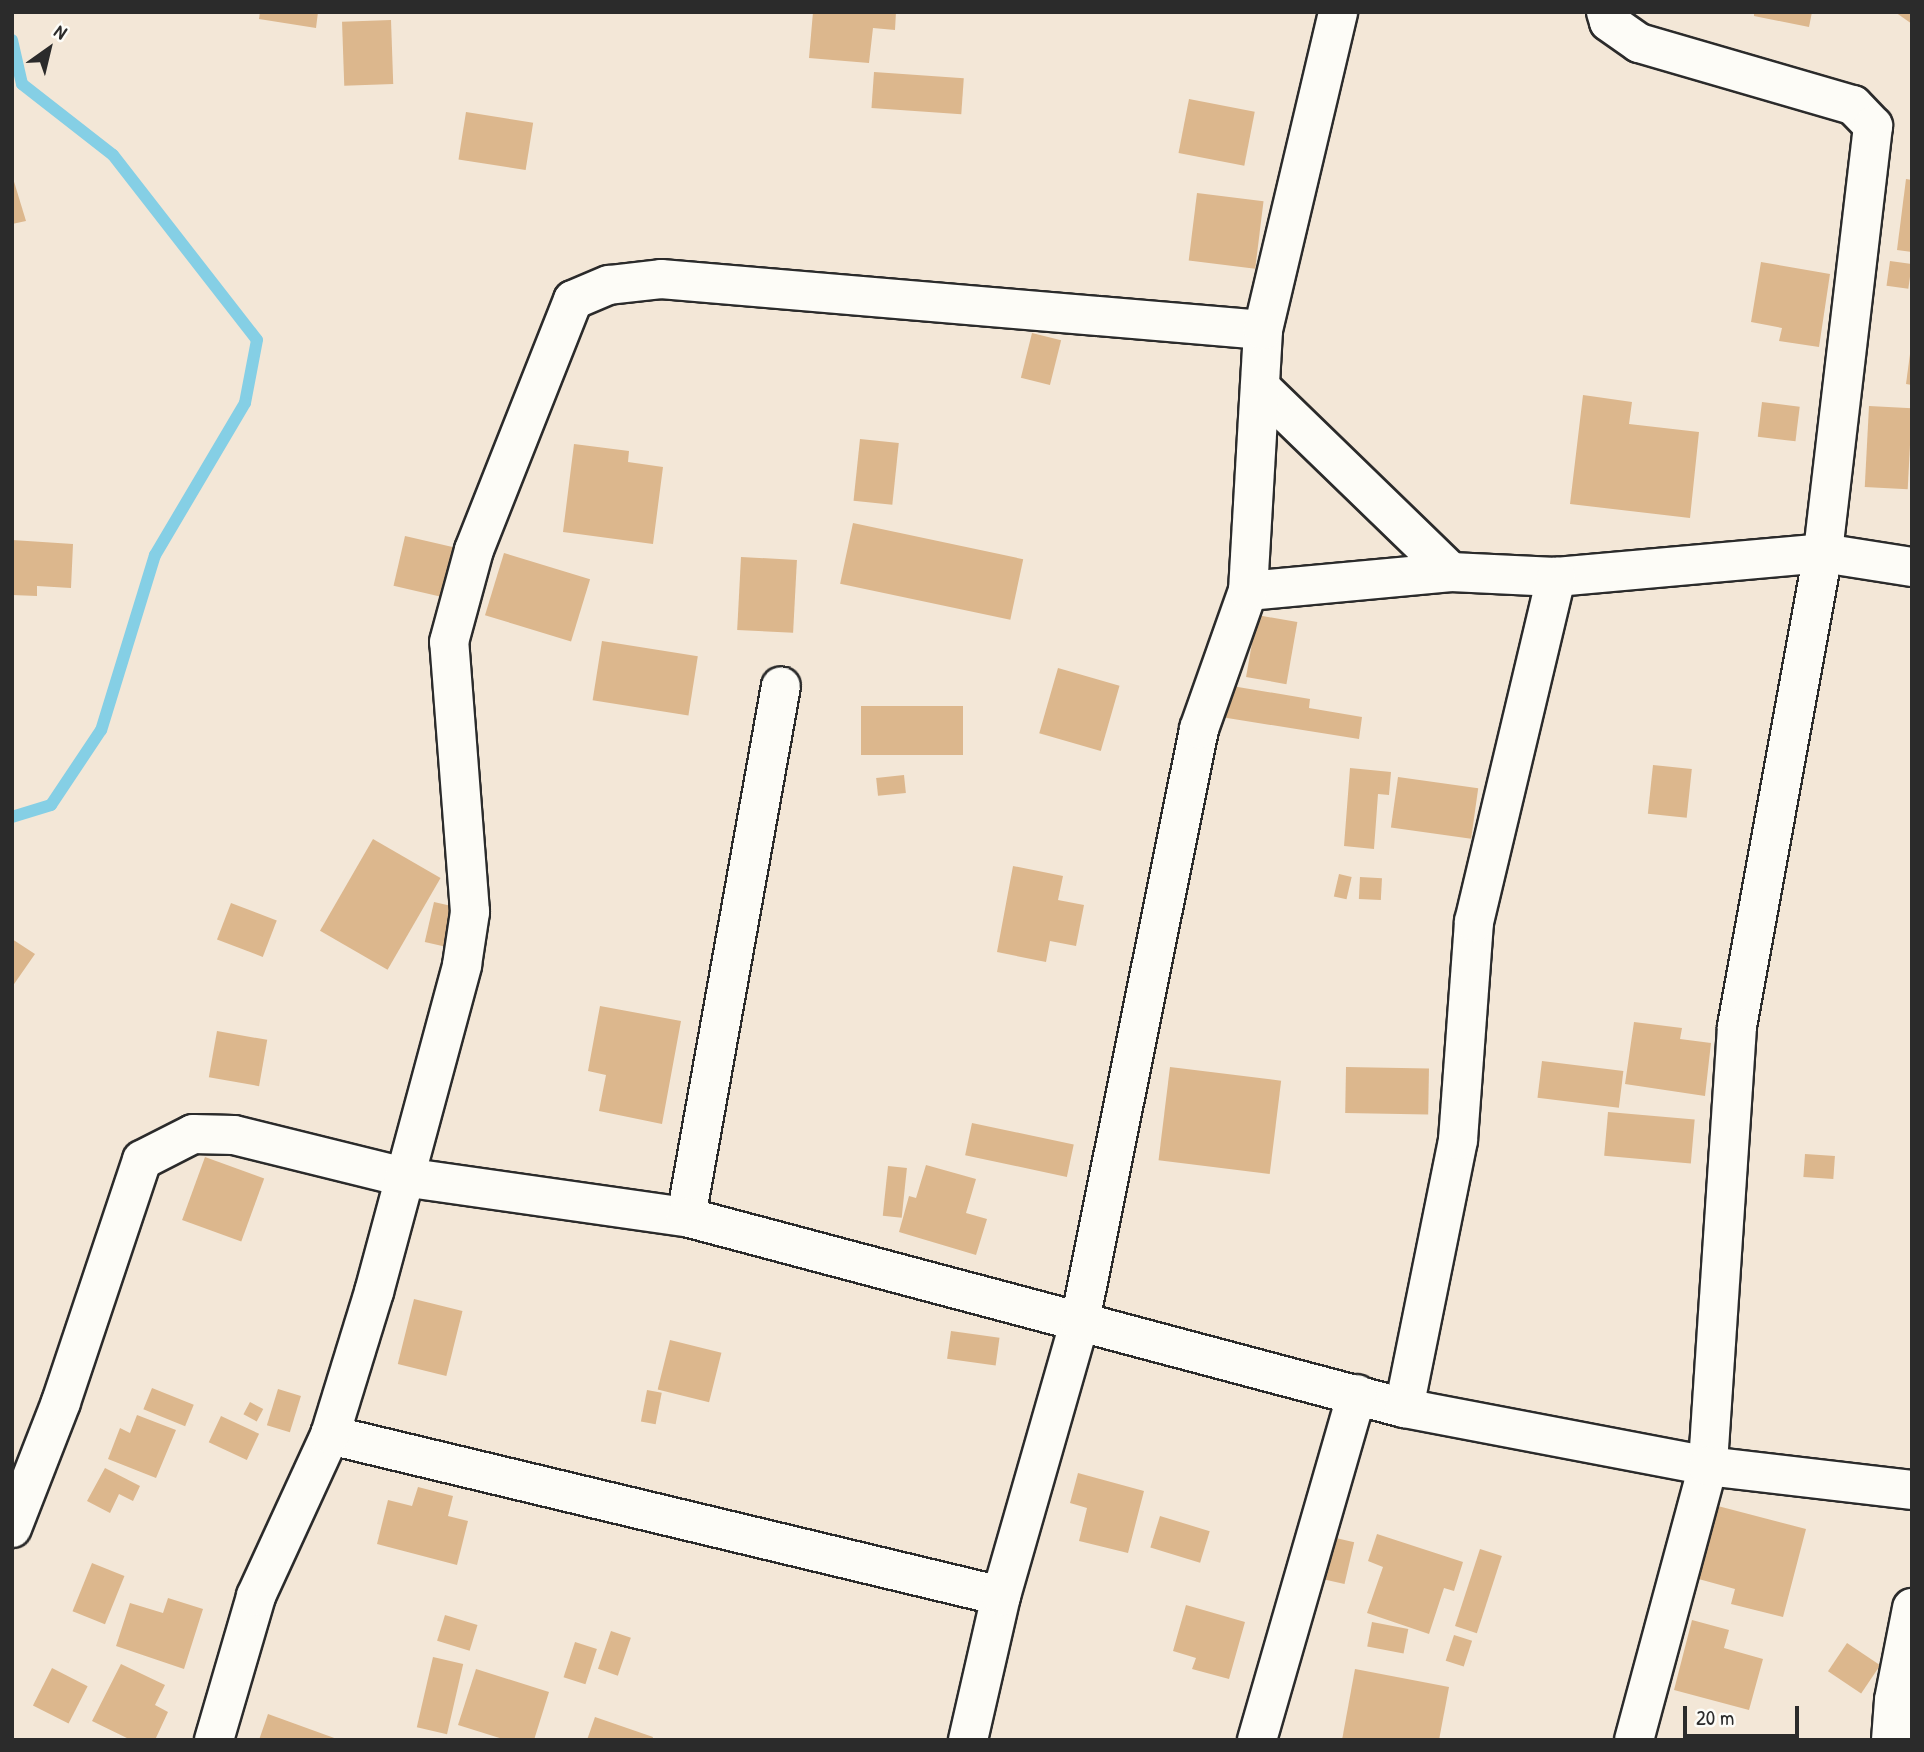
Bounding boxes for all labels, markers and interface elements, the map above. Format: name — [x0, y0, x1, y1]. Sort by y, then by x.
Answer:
north arrow — [14, 14, 84, 84]
text: N — [49, 18, 72, 45]
scale bar — [1686, 1692, 1801, 1736]
text: 20 m — [1696, 1703, 1734, 1732]

